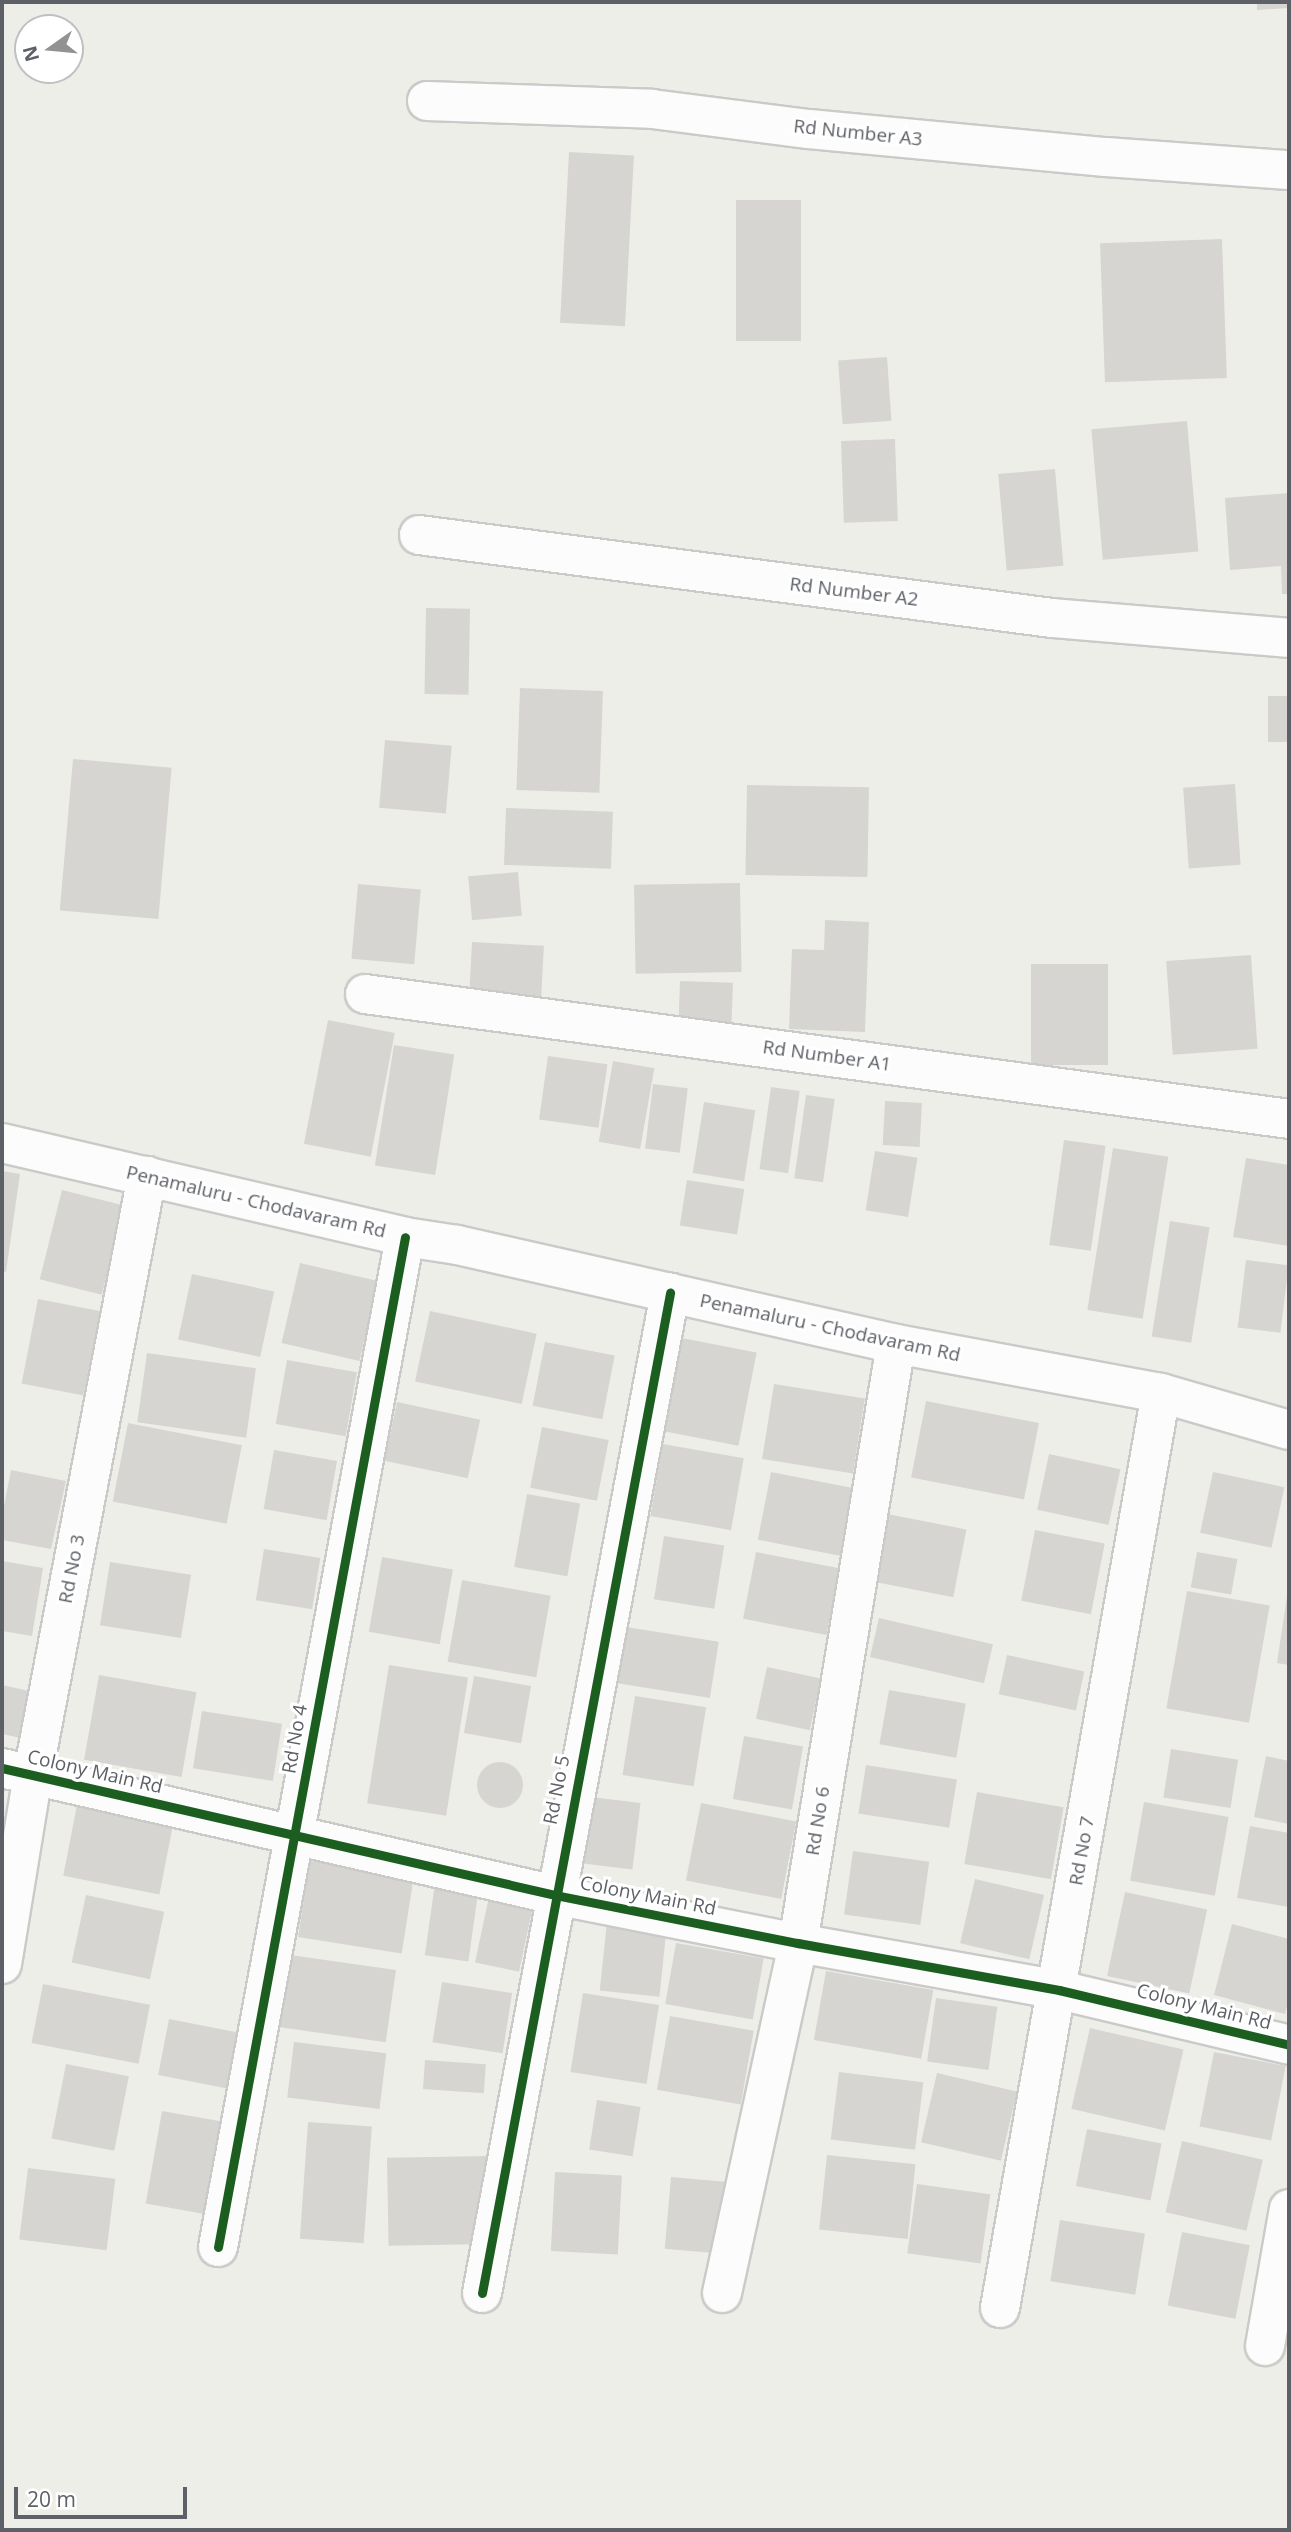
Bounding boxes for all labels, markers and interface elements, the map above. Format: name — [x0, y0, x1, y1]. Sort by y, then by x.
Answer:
north arrow — [14, 14, 84, 84]
text: N — [16, 43, 45, 65]
street label: Rd Number A3 — [792, 115, 924, 151]
street label: Rd Number A2 — [788, 573, 920, 611]
street label: Rd Number A1 — [761, 1036, 893, 1076]
street label: Penamaluru - Chodavaram Rd — [124, 1161, 388, 1243]
street label: Penamaluru - Chodavaram Rd — [698, 1289, 962, 1367]
street label: Rd No 3 — [54, 1533, 90, 1605]
street label: Rd No 4 — [278, 1703, 312, 1775]
street label: Colony Main Rd — [25, 1745, 165, 1799]
street label: Rd No 5 — [539, 1754, 575, 1826]
street label: Rd No 6 — [801, 1785, 835, 1857]
street label: Rd No 7 — [1065, 1815, 1099, 1887]
street label: Colony Main Rd — [578, 1872, 718, 1920]
street label: Colony Main Rd — [1134, 1979, 1274, 2035]
scale bar — [18, 2472, 191, 2516]
text: 20 m — [27, 2485, 76, 2513]

